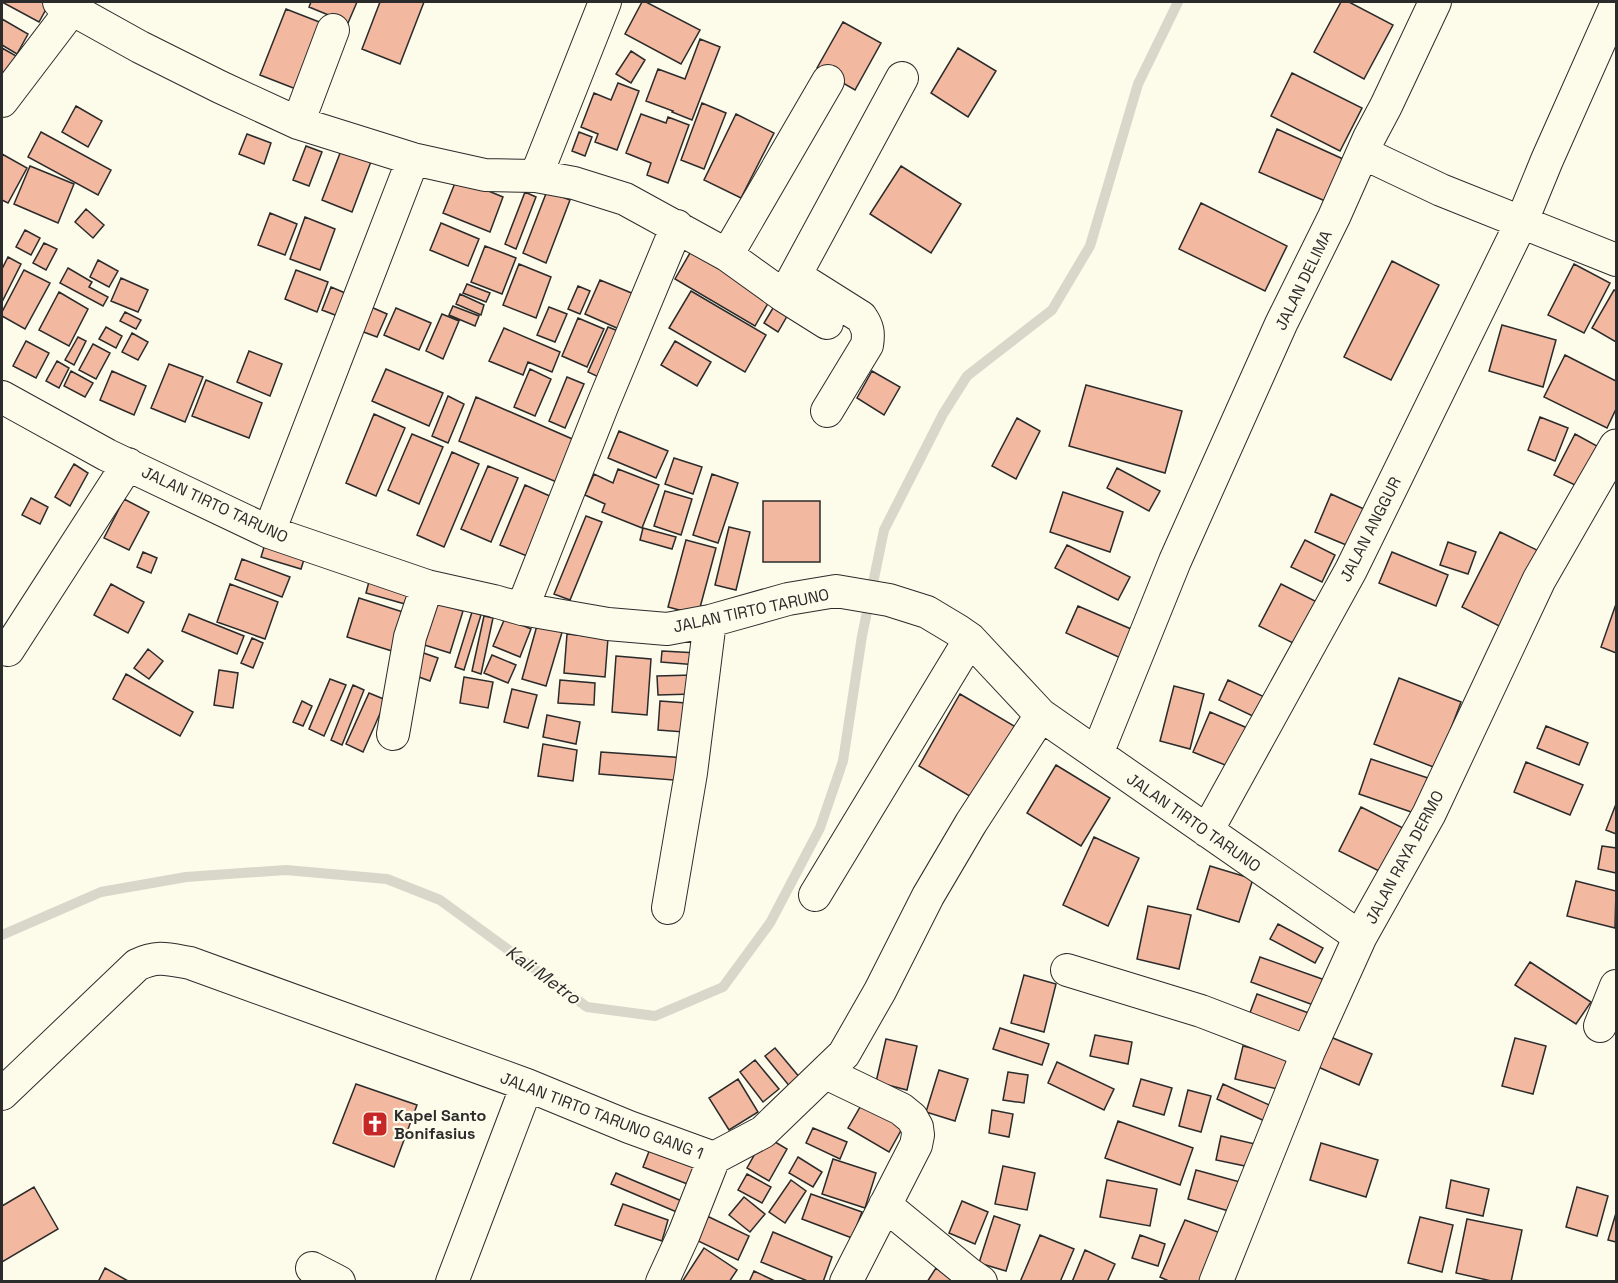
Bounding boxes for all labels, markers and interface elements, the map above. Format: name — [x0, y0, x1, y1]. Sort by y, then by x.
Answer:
street label: JALAN DELIMA — [1270, 227, 1337, 334]
street label: JALAN TIRTO TARUNO — [138, 461, 291, 548]
street label: JALAN ANGGUR — [1335, 473, 1406, 585]
street label: JALAN TIRTO TARUNO — [671, 584, 831, 637]
street label: JALAN TIRTO TARUNO — [1123, 768, 1265, 877]
street label: JALAN RAYA DERMO — [1360, 787, 1449, 928]
water label: Kali Metro — [502, 940, 586, 1010]
street label: JALAN TIRTO TARUNO GANG 1 — [497, 1067, 706, 1164]
place label: Kapel Santo Bonifasius — [394, 1105, 487, 1144]
church icon: Kapel Santo Bonifasius — [360, 1109, 390, 1139]

